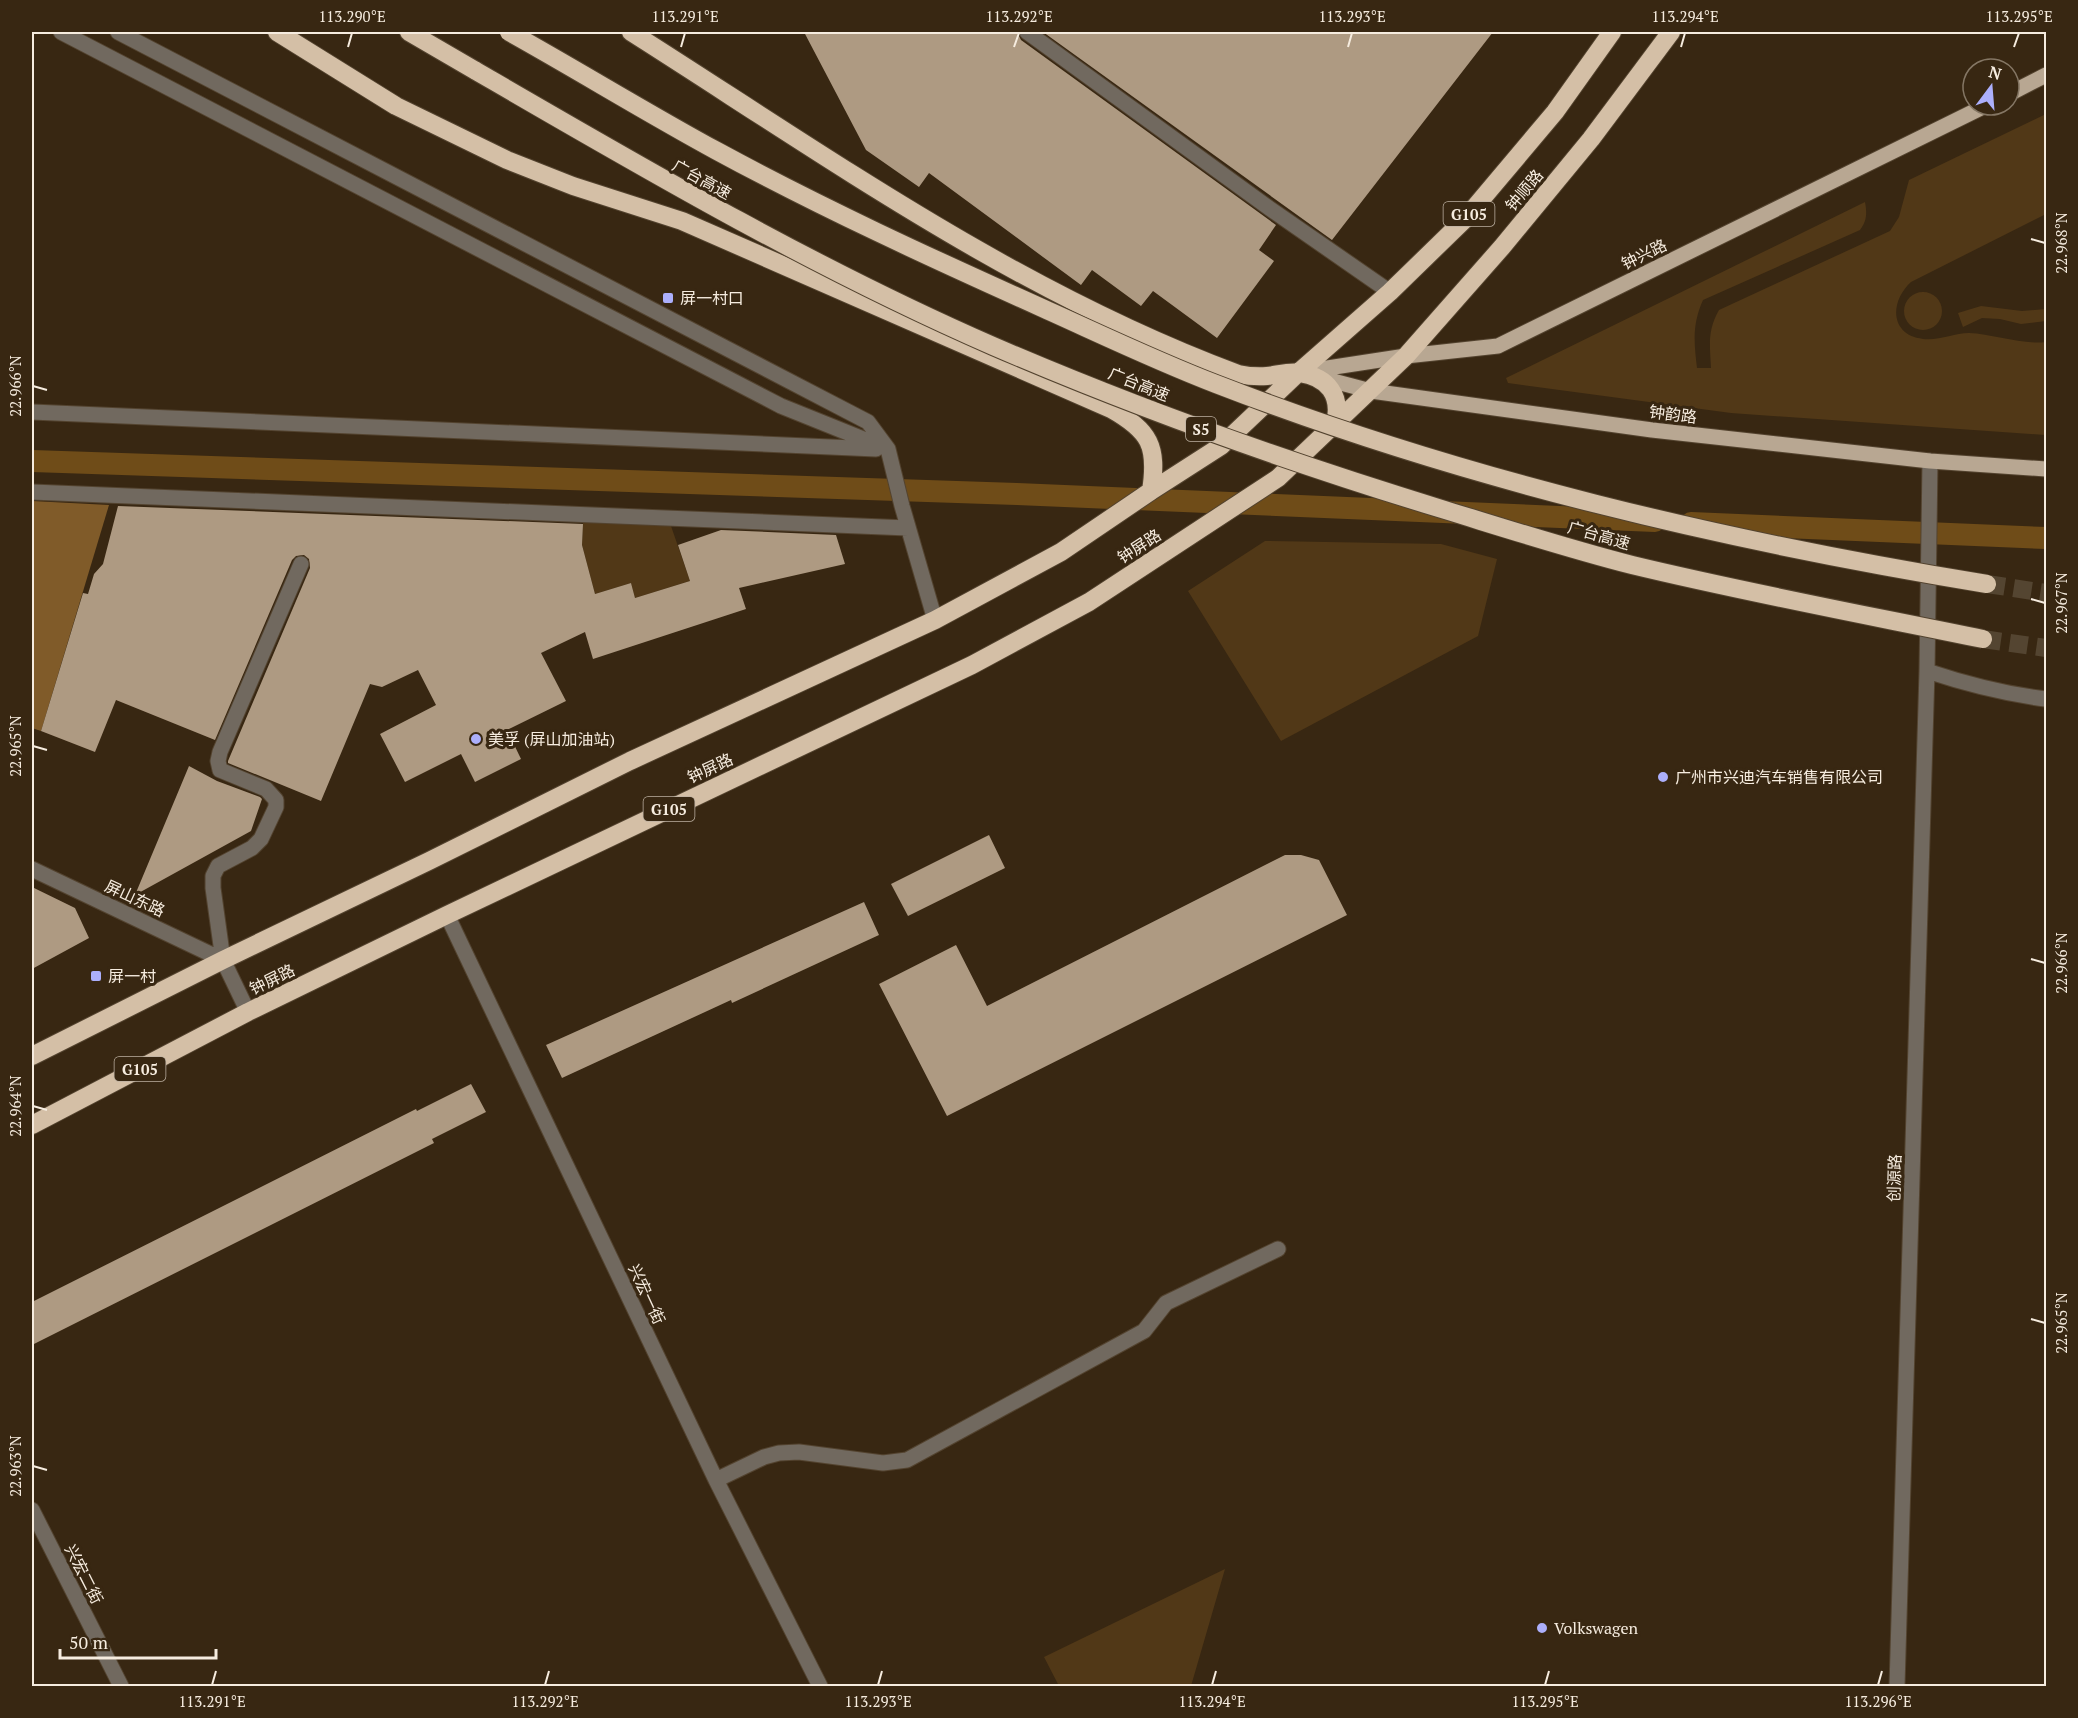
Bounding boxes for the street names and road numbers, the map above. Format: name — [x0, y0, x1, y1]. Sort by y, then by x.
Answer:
street label: 广台高速 — [669, 154, 735, 204]
street label: 钟顺路 — [1500, 165, 1548, 215]
road number: G105 — [1444, 202, 1494, 226]
street label: 钟兴路 — [1618, 234, 1670, 274]
street label: 广台高速 — [1105, 362, 1173, 406]
street label: 钟韵路 — [1648, 400, 1698, 428]
road number: S5 — [1186, 417, 1216, 441]
street label: 广台高速 — [1565, 516, 1633, 554]
street label: 钟屏路 — [1113, 524, 1165, 568]
street label: 钟屏路 — [684, 748, 736, 788]
road number: G105 — [644, 797, 694, 821]
street label: 屏山东路 — [101, 875, 169, 921]
street label: 钟屏路 — [246, 959, 298, 999]
road number: G105 — [114, 1057, 166, 1081]
street label: 创源路 — [1882, 1154, 1906, 1202]
street label: 兴宏一街 — [624, 1260, 670, 1328]
street label: 兴宏二街 — [60, 1540, 108, 1608]

